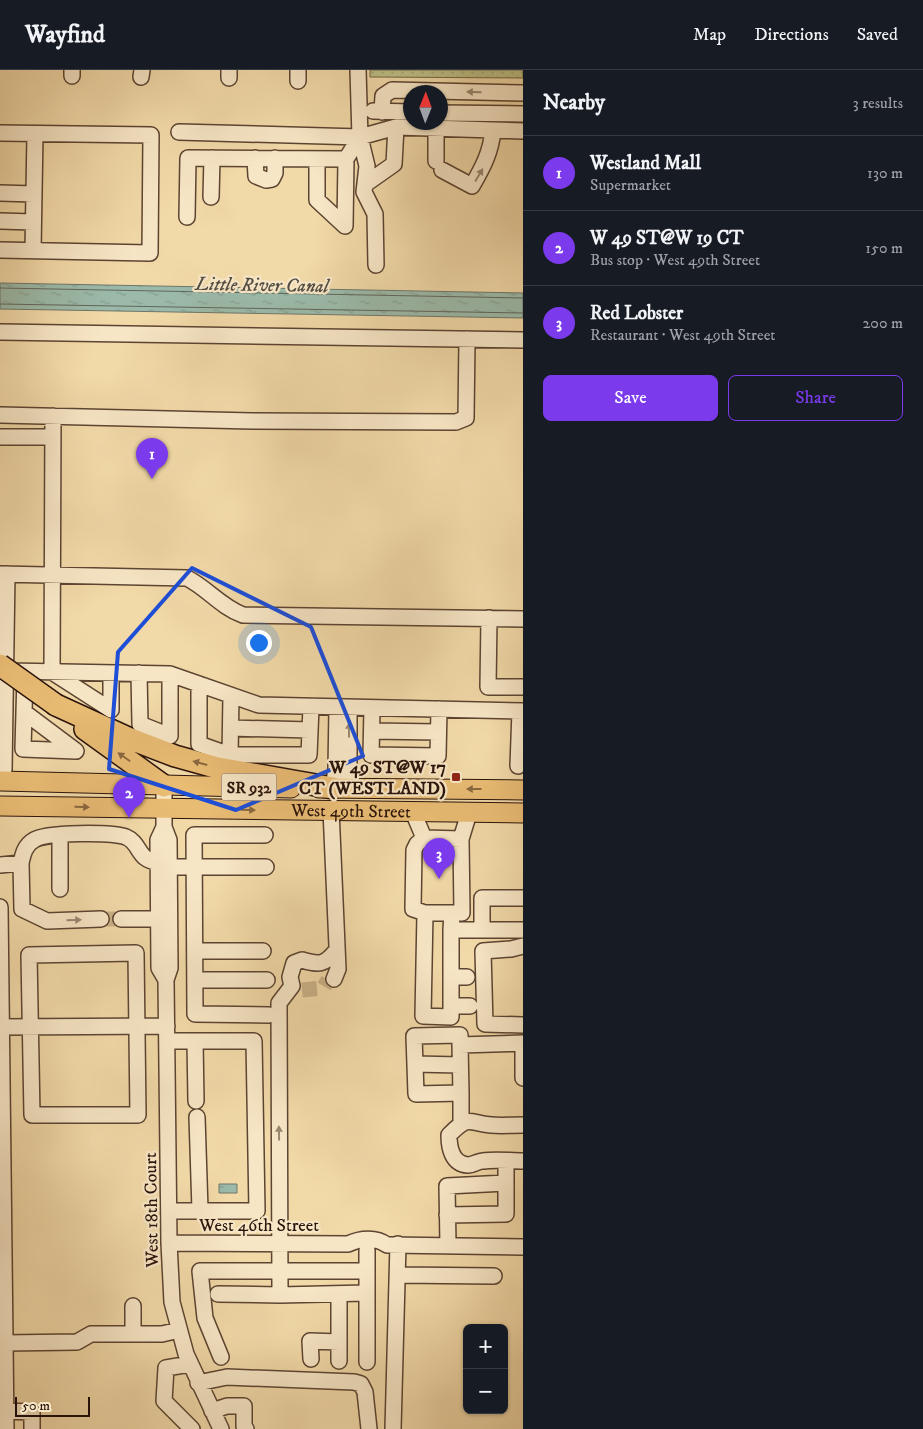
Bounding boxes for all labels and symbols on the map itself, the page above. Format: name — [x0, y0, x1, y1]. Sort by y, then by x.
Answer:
north arrow — [403, 85, 448, 130]
one-way arrow — [466, 88, 482, 96]
one-way arrow — [474, 168, 483, 181]
water label: Little River Canal — [194, 273, 331, 298]
pin: 1 — [136, 438, 168, 479]
your location — [246, 630, 272, 656]
one-way arrow — [345, 722, 353, 738]
one-way arrow — [117, 752, 131, 762]
place label: W 49 ST@W 17 CT (WESTLAND) — [299, 757, 446, 800]
one-way arrow — [192, 759, 207, 767]
marker: W 49 ST@W 17 CT (WESTLAND) — [450, 771, 462, 783]
road number: SR 932 — [222, 774, 276, 800]
pin: 2 — [113, 777, 145, 818]
one-way arrow — [466, 785, 482, 793]
street label: West 49th Street — [290, 800, 411, 824]
one-way arrow — [74, 803, 90, 811]
one-way arrow — [240, 806, 256, 814]
pin: 3 — [423, 838, 455, 879]
one-way arrow — [66, 916, 82, 924]
one-way arrow — [275, 1125, 283, 1141]
street label: West 18th Court — [140, 1152, 164, 1269]
street label: West 46th Street — [198, 1215, 319, 1237]
scale bar — [15, 1394, 90, 1417]

